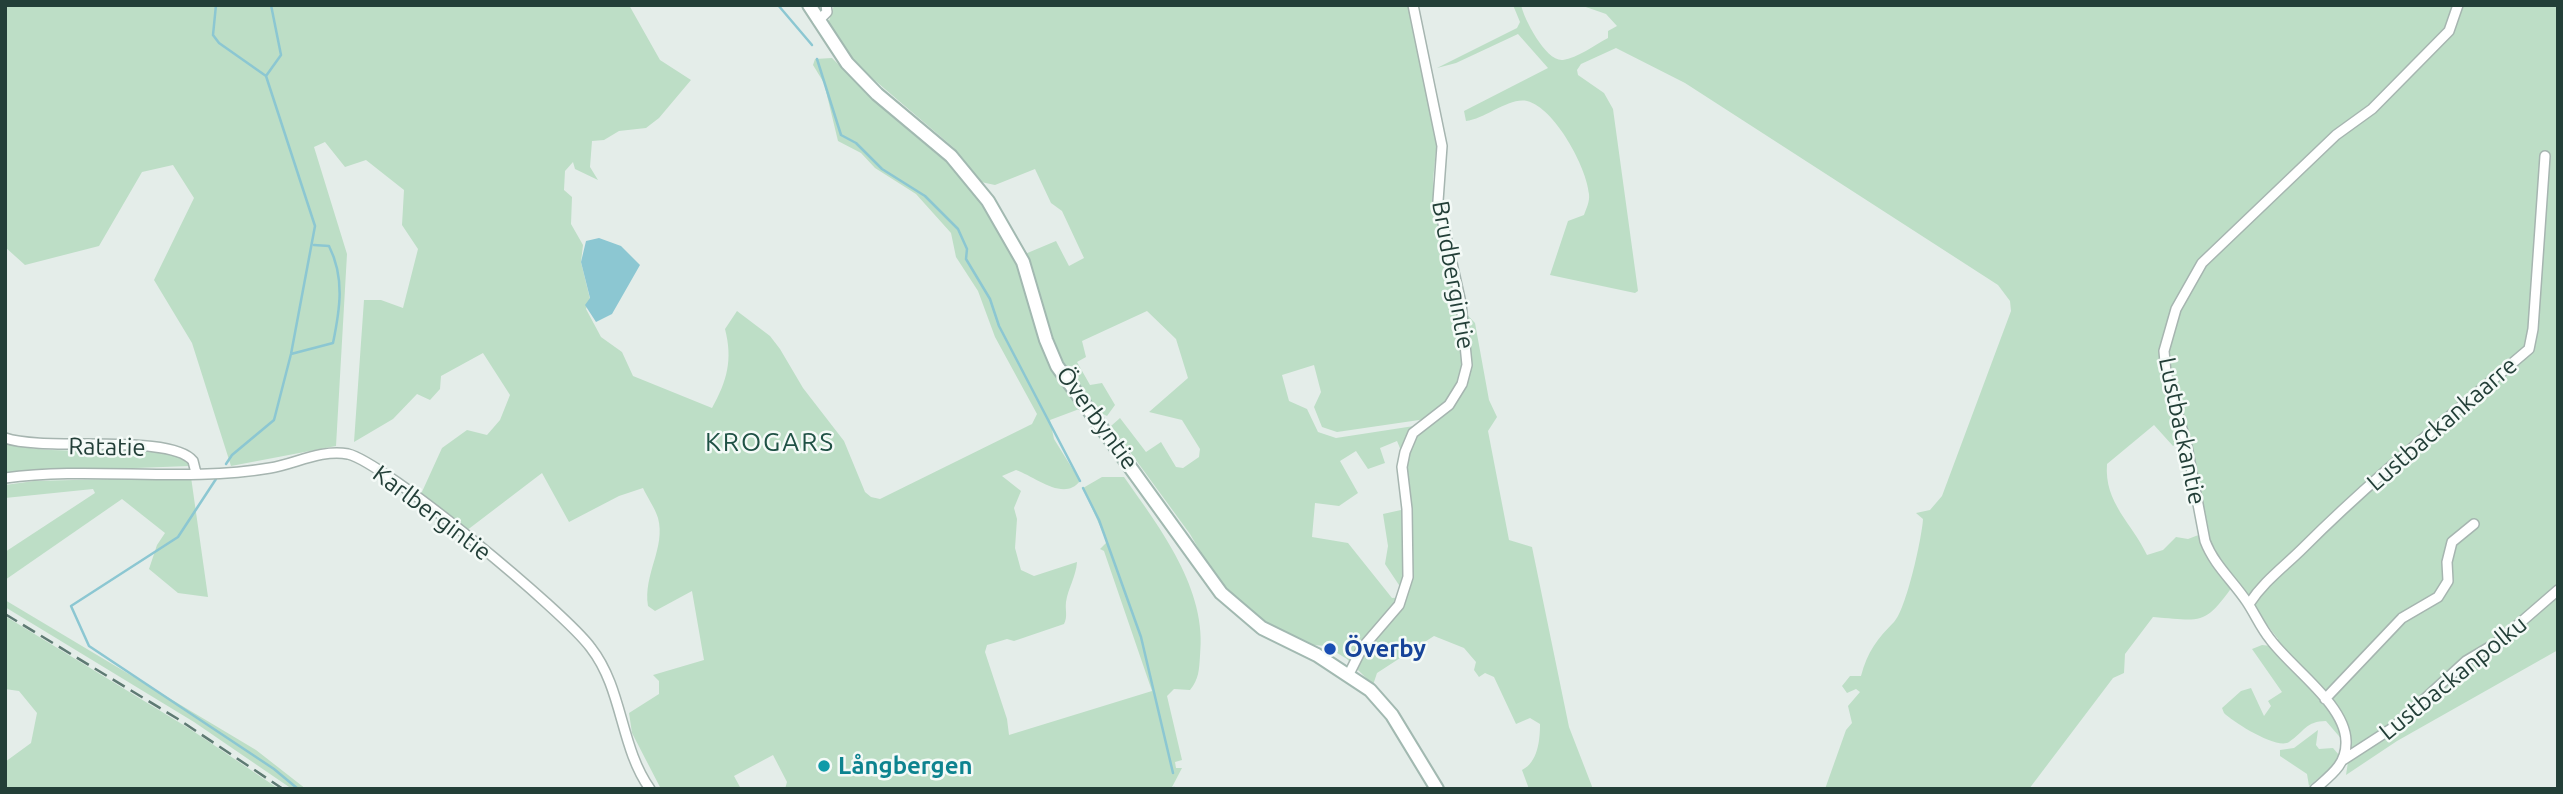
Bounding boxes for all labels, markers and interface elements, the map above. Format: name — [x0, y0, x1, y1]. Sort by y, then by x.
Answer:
street label: Brudbergintie — [1426, 198, 1480, 352]
street label: Lustbackankaarre — [2361, 351, 2523, 497]
street label: Lustbackantie — [2152, 355, 2212, 507]
street label: Överbyntie — [1050, 361, 1144, 475]
district label: KROGARS — [706, 426, 834, 458]
street label: Ratatie — [68, 432, 146, 462]
street label: Karlbergintie — [367, 459, 497, 567]
street label: Lustbackanpolku — [2373, 610, 2533, 746]
place label: Överby — [1344, 635, 1426, 663]
marker: Överby — [1322, 641, 1338, 657]
place label: Långbergen — [838, 752, 973, 780]
marker: Långbergen — [816, 758, 832, 774]

